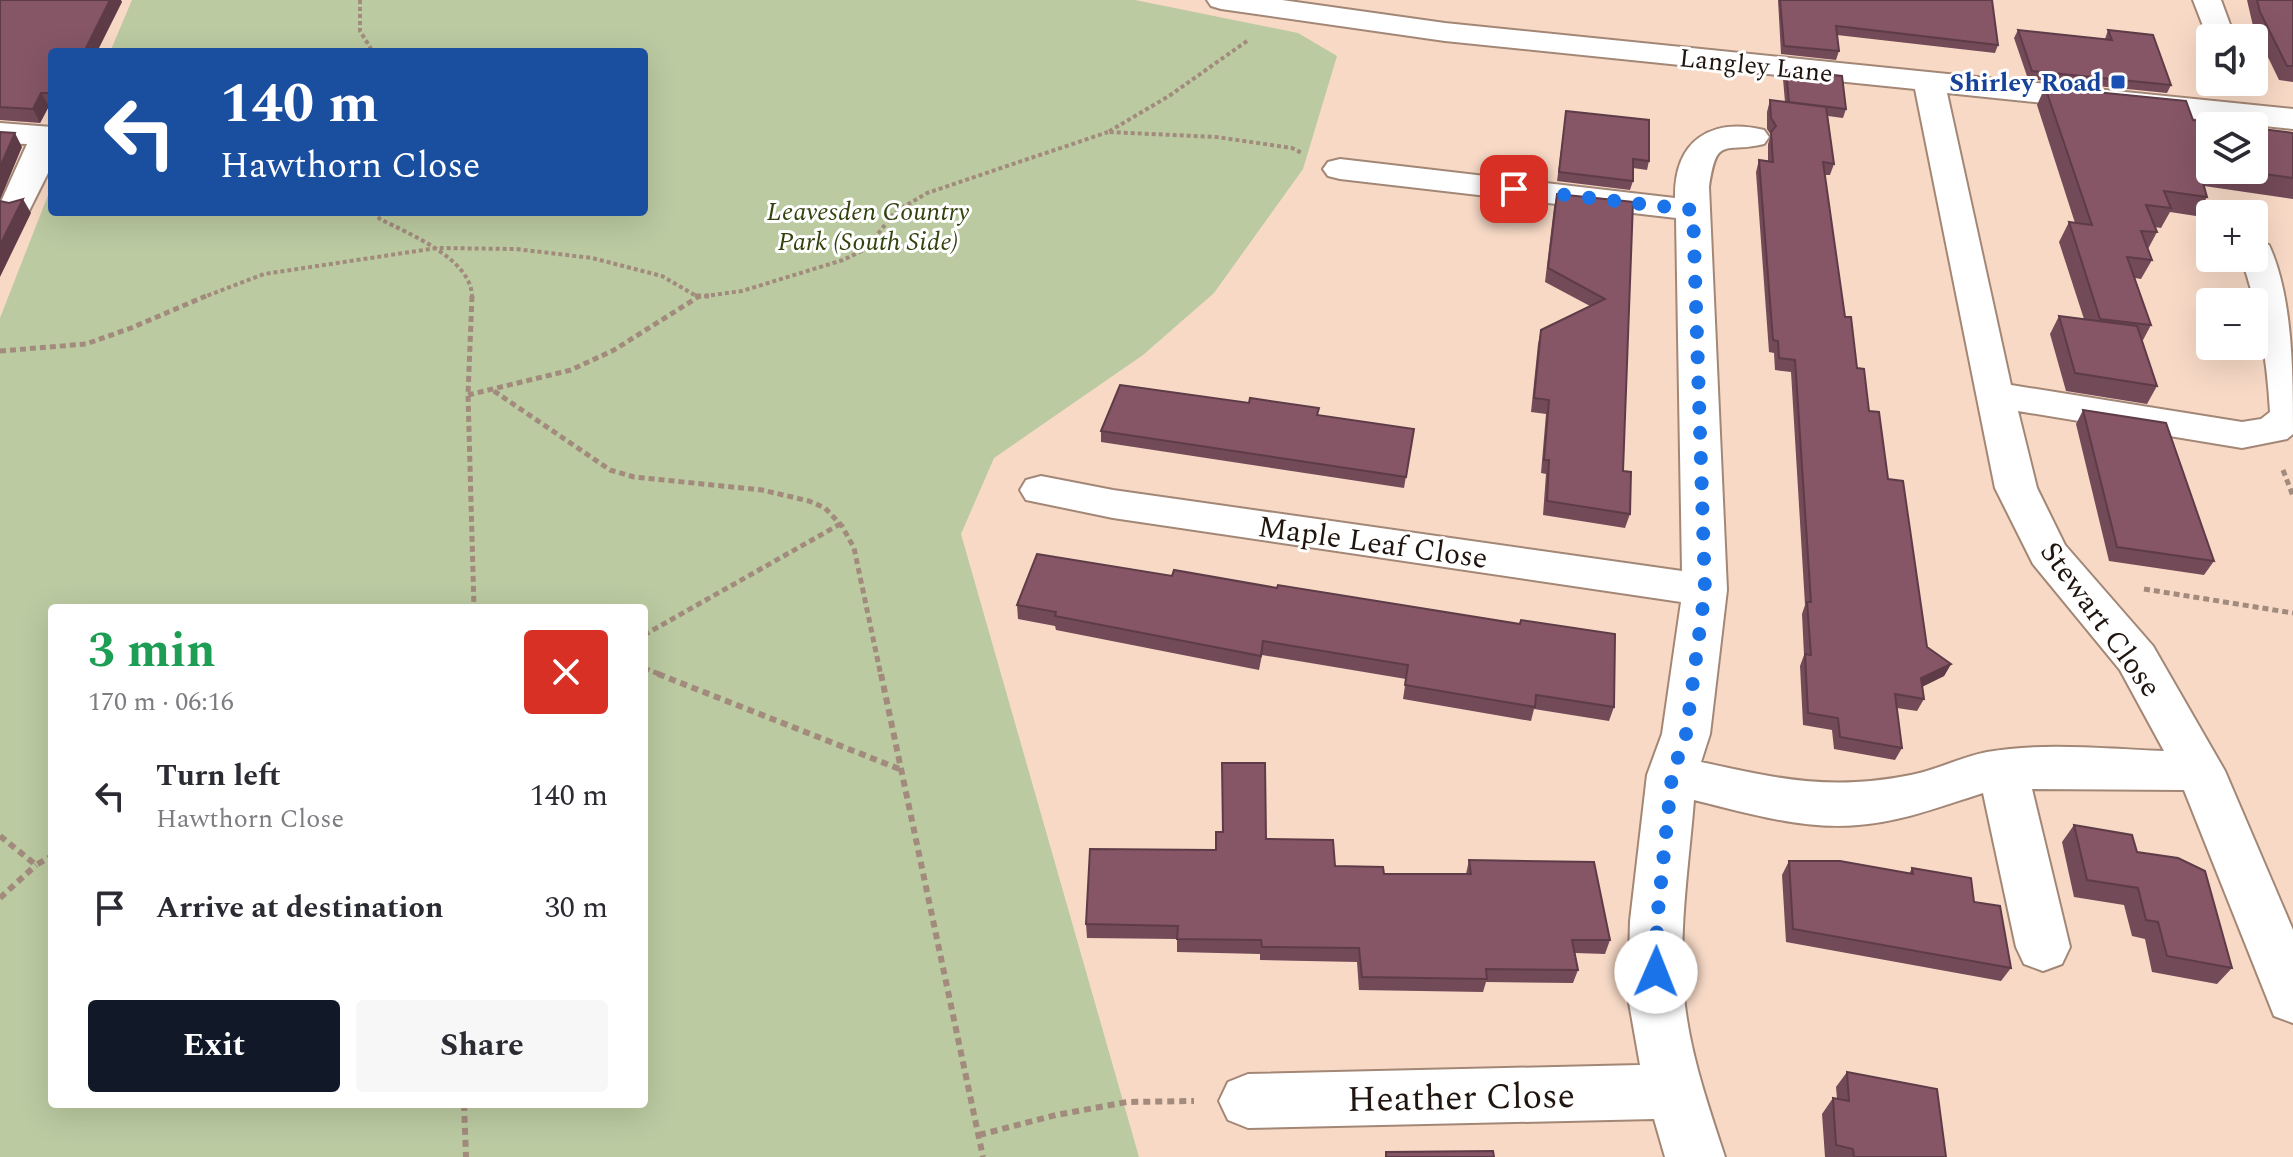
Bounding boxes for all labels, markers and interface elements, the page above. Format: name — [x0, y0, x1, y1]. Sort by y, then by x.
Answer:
map controls — [2196, 24, 2268, 360]
button: sound — [2196, 24, 2268, 96]
street label: Langley Lane — [1677, 38, 1835, 94]
text: 140 m — [220, 62, 379, 147]
place label: Shirley Road — [1949, 63, 2102, 103]
marker: Shirley Road — [2109, 73, 2127, 91]
icon: left — [88, 80, 192, 184]
button: layers — [2196, 112, 2268, 184]
text: Hawthorn Close — [220, 139, 480, 194]
pin — [1480, 155, 1548, 223]
icon: arrive — [1492, 167, 1536, 211]
park label: Leavesden Country Park (South Side) — [767, 192, 970, 262]
button: + — [2196, 200, 2268, 272]
button: − — [2196, 288, 2268, 360]
street label: Maple Leaf Close — [1255, 504, 1491, 582]
street label: Stewart Close — [2028, 532, 2173, 707]
text: 3 min — [88, 615, 216, 688]
button: close — [524, 630, 608, 714]
text: 170 m · 06:16 — [88, 682, 234, 722]
text: Turn left — [156, 753, 281, 799]
text: 140 m — [530, 773, 608, 819]
icon: left — [88, 774, 132, 818]
text: Hawthorn Close — [156, 799, 344, 839]
text: Arrive at destination — [156, 885, 443, 931]
text: 30 m — [545, 885, 608, 931]
icon: arrive — [88, 886, 132, 930]
position arrow — [1614, 930, 1698, 1014]
button: Exit — [88, 1000, 340, 1092]
button: Share — [356, 1000, 608, 1092]
street label: Heather Close — [1347, 1069, 1575, 1128]

